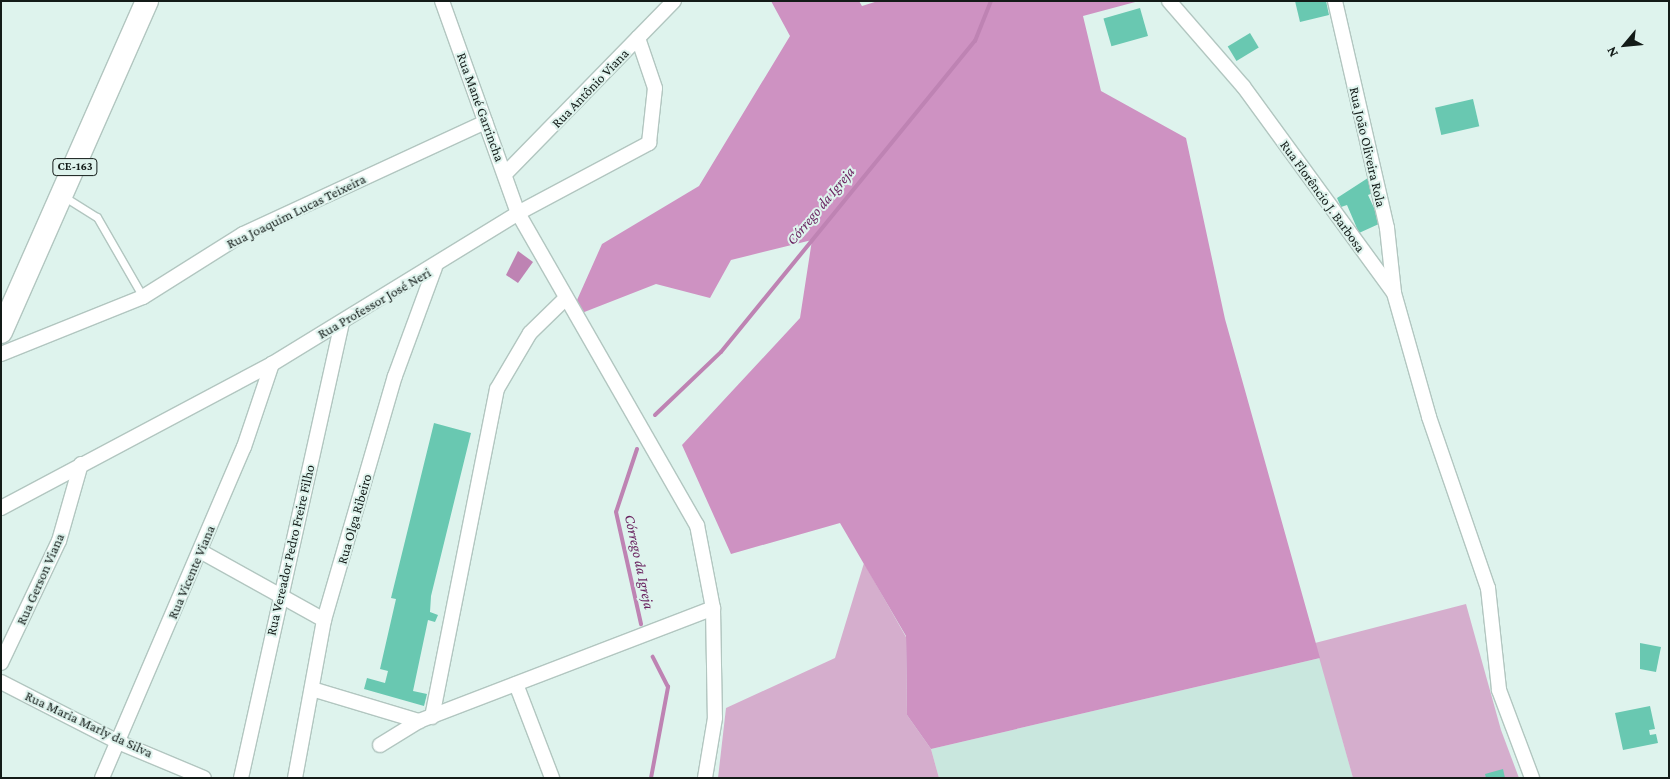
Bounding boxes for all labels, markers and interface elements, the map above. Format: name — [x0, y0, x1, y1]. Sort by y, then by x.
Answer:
north arrow — [1600, 20, 1650, 70]
text: N — [1602, 44, 1621, 60]
street label: Rua Antônio Viana — [548, 45, 632, 131]
street label: Rua Mané Garrincha — [453, 50, 509, 164]
street label: Rua João Oliveira Rola — [1346, 85, 1390, 209]
street label: Rua Florêncio J. Barbosa — [1277, 137, 1369, 255]
road number: CE-163 — [51, 158, 99, 176]
water label: Córrego da Igreja — [783, 163, 859, 249]
street label: Rua Joaquim Lucas Teixeira — [224, 170, 368, 252]
street label: Rua Professor José Neri — [314, 264, 434, 342]
street label: Rua Vereador Pedro Freire Filho — [262, 463, 318, 637]
street label: Rua Olga Ribeiro — [333, 472, 375, 566]
water label: Córrego da Igreja — [620, 513, 658, 611]
street label: Rua Vicente Viana — [164, 523, 218, 621]
street label: Rua Gerson Viana — [12, 531, 68, 627]
street label: Rua Maria Marly da Silva — [23, 687, 155, 761]

